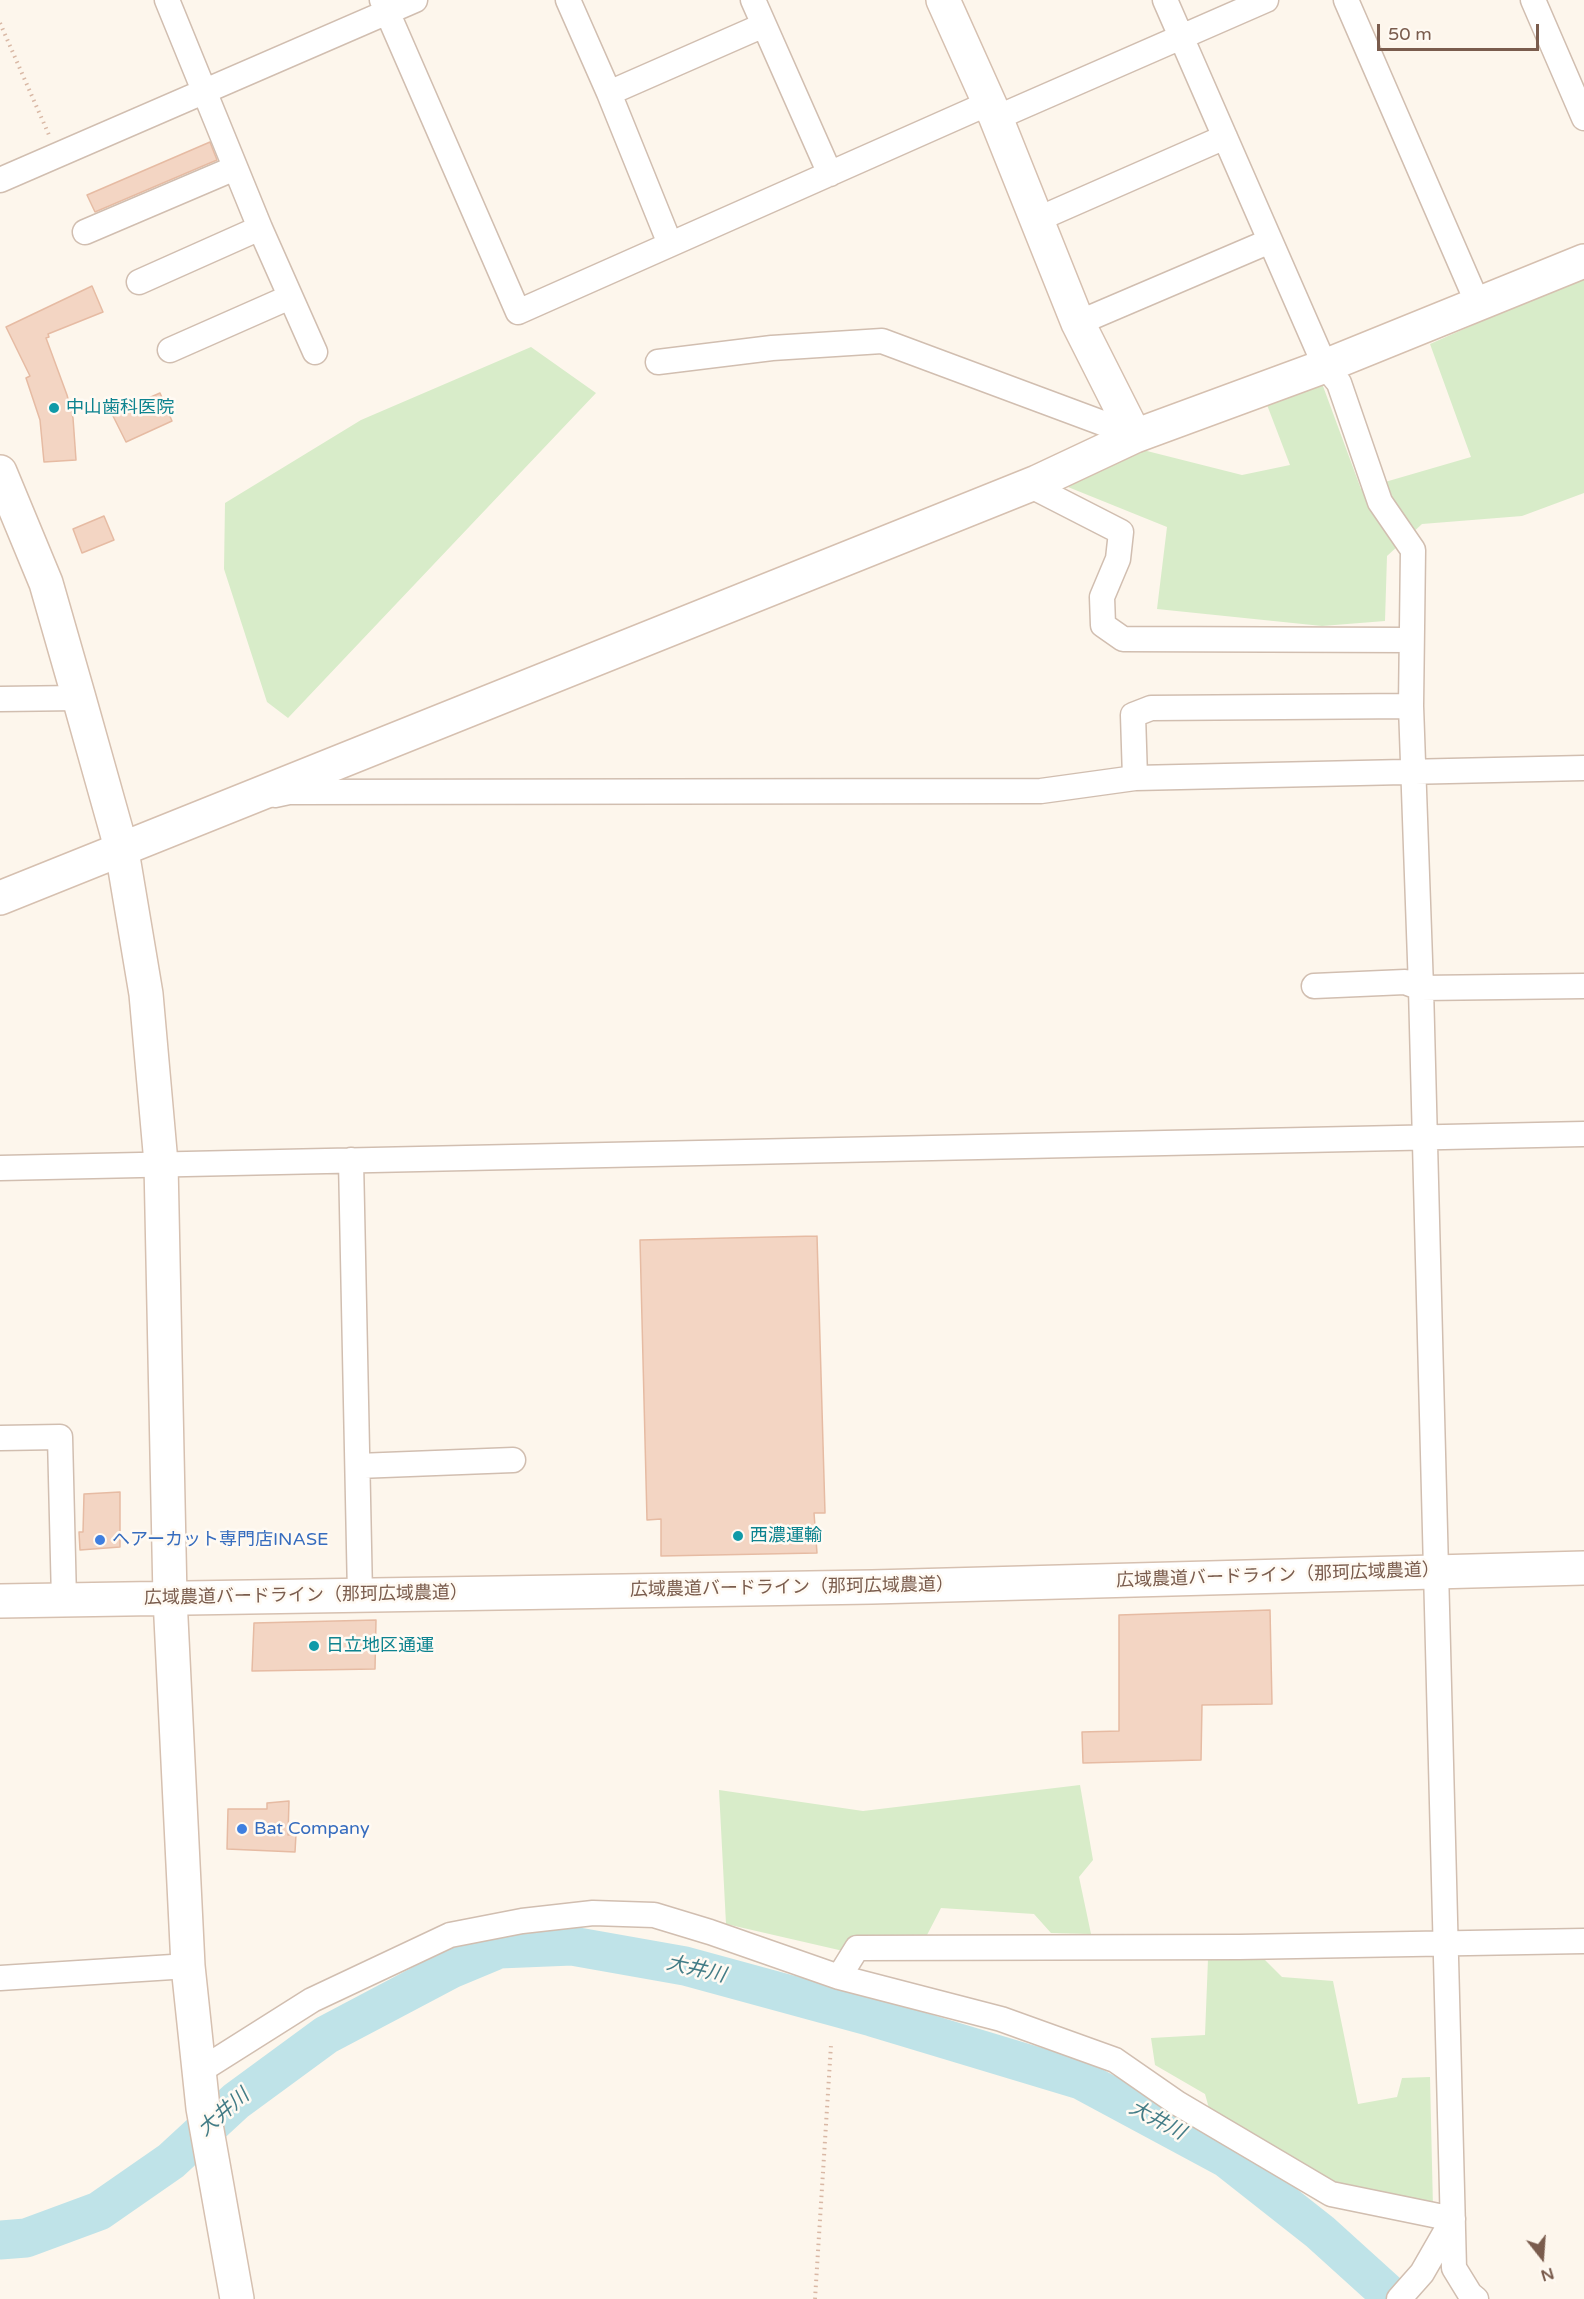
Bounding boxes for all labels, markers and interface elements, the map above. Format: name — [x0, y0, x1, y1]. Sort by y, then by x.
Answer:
scale bar — [1380, 12, 1542, 50]
text: 50 m — [1388, 23, 1432, 45]
place label: 中山歯科医院 — [66, 397, 174, 419]
marker: 中山歯科医院 — [47, 401, 61, 415]
place label: 西濃運輸 — [750, 1525, 822, 1547]
place label: ヘアーカット専門店INASE — [112, 1529, 329, 1551]
marker: 西濃運輸 — [731, 1529, 745, 1543]
marker: ヘアーカット専門店INASE — [93, 1533, 107, 1547]
street label: 広域農道バードライン（那珂広域農道） — [1116, 1560, 1440, 1592]
street label: 広域農道バードライン（那珂広域農道） — [630, 1574, 954, 1602]
street label: 広域農道バードライン（那珂広域農道） — [144, 1582, 468, 1610]
place label: 日立地区通運 — [326, 1635, 434, 1657]
marker: 日立地区通運 — [307, 1639, 321, 1653]
place label: Bat Company — [254, 1818, 370, 1840]
marker: Bat Company — [235, 1822, 249, 1836]
water label: 大井川 — [664, 1952, 728, 1988]
water label: 大井川 — [193, 2084, 255, 2142]
water label: 大井川 — [1125, 2096, 1189, 2146]
north arrow — [1512, 2227, 1572, 2287]
text: N — [1538, 2263, 1556, 2286]

